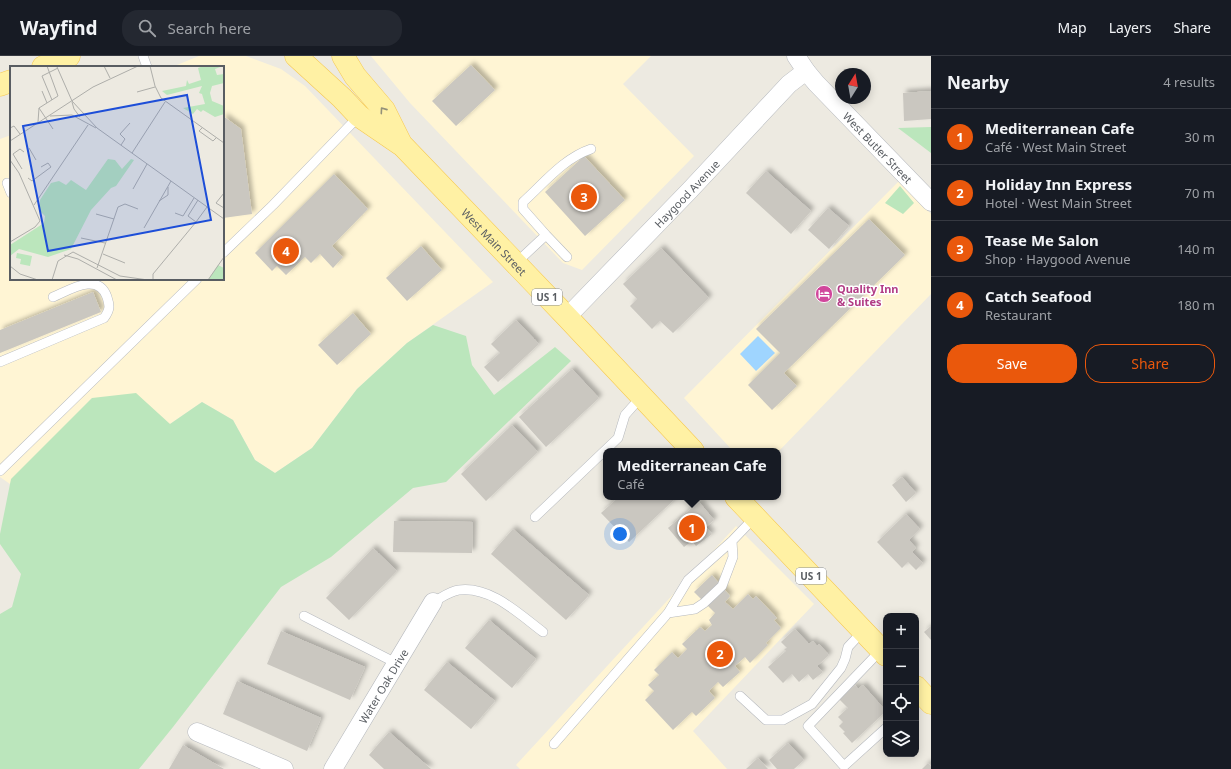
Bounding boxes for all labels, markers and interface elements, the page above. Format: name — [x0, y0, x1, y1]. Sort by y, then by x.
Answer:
search box — [122, 10, 402, 46]
text: Wayfind — [20, 15, 98, 41]
icon: search — [136, 17, 158, 39]
text: Search here — [168, 18, 251, 38]
text: Map — [1058, 18, 1087, 37]
text: Layers — [1109, 18, 1151, 37]
text: Share — [1173, 18, 1211, 37]
inset map — [10, 66, 224, 280]
north arrow — [835, 68, 871, 104]
text: Nearby — [947, 71, 1009, 94]
text: 4 results — [1163, 73, 1215, 91]
one-way arrow — [380, 107, 388, 114]
street label: West Butler Street — [840, 108, 916, 186]
text: Mediterranean Cafe — [985, 118, 1134, 138]
text: 1 — [956, 128, 964, 146]
text: 30 m — [1185, 128, 1215, 146]
text: Café · West Main Street — [985, 138, 1126, 156]
street label: Haygood Avenue — [651, 156, 722, 230]
text: Holiday Inn Express — [985, 174, 1132, 194]
pin: 3 — [571, 182, 597, 212]
text: 2 — [956, 184, 964, 202]
text: 70 m — [1185, 184, 1215, 202]
text: Hotel · West Main Street — [985, 194, 1132, 212]
street label: West Main Street — [459, 205, 530, 278]
text: Tease Me Salon — [985, 230, 1099, 250]
pin: 4 — [273, 236, 299, 266]
text: 3 — [956, 240, 964, 258]
text: 140 m — [1177, 240, 1215, 258]
text: Shop · Haygood Avenue — [985, 250, 1131, 268]
place label: Quality Inn & Suites — [837, 281, 899, 309]
hotel icon: Quality Inn & Suites — [814, 284, 834, 304]
text: Catch Seafood — [985, 286, 1092, 306]
road number: US 1 — [532, 289, 562, 305]
text: 4 — [956, 296, 964, 314]
text: 180 m — [1177, 296, 1215, 314]
text: Restaurant — [985, 306, 1052, 324]
button: Save — [947, 344, 1077, 383]
button: Share — [1085, 344, 1215, 383]
popup — [603, 448, 781, 500]
text: Mediterranean Cafe — [617, 455, 767, 475]
text: Café — [617, 475, 645, 493]
pin: 1 — [679, 513, 705, 543]
your location — [610, 524, 630, 544]
road number: US 1 — [796, 568, 826, 584]
map controls — [883, 613, 919, 757]
button: + — [883, 613, 919, 649]
pin: 2 — [707, 639, 733, 669]
street label: Water Oak Drive — [355, 646, 411, 726]
button: − — [883, 649, 919, 685]
button: locate — [883, 685, 919, 721]
button: layers — [883, 721, 919, 757]

